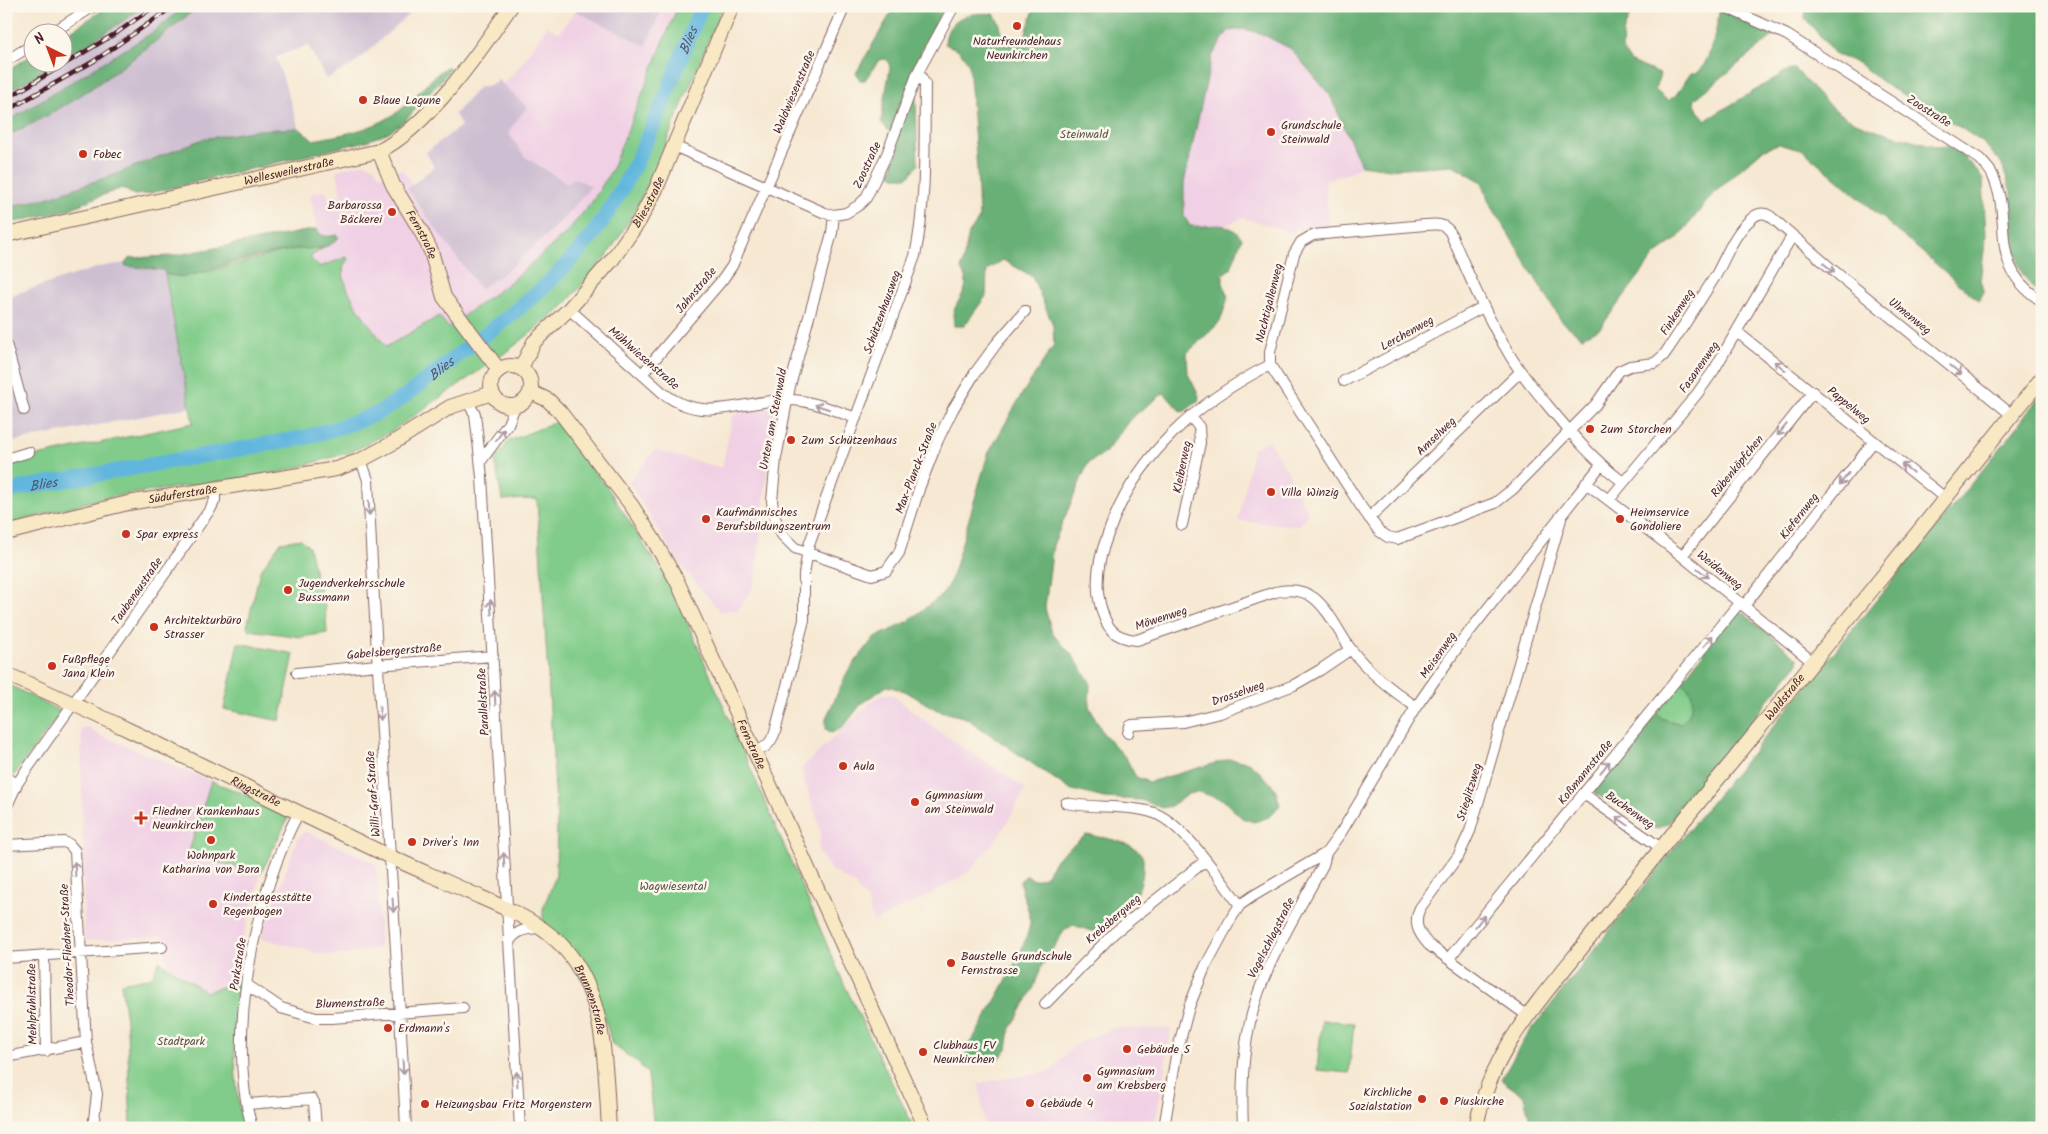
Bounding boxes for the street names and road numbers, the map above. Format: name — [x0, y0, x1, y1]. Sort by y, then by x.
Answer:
street label: Waldwiesenstraße — [768, 47, 821, 137]
street label: Zoostraße — [1902, 90, 1956, 133]
street label: Zoostraße — [848, 138, 887, 192]
street label: Wellesweilerstraße — [242, 152, 336, 191]
street label: Bliesstraße — [628, 173, 670, 232]
street label: Fernstraße — [400, 206, 442, 262]
street label: Nachtigallenweg — [1250, 261, 1289, 345]
street label: Jahnstraße — [671, 262, 722, 318]
street label: Schützenhausweg — [859, 267, 907, 357]
street label: Finkenweg — [1655, 285, 1700, 339]
street label: Ulmenweg — [1884, 293, 1936, 340]
street label: Lerchenweg — [1377, 311, 1438, 356]
street label: Mühlwiesenstraße — [604, 322, 684, 395]
street label: Fasanenweg — [1674, 337, 1725, 397]
street label: Unten am Steinwald — [754, 366, 793, 472]
street label: Pappelweg — [1823, 382, 1875, 429]
street label: Amselweg — [1412, 412, 1461, 460]
street label: Max-Planck-Straße — [890, 419, 943, 517]
street label: Rübenköpfchen — [1706, 431, 1769, 502]
street label: Kleiberweg — [1168, 439, 1197, 495]
street label: Süduferstraße — [147, 479, 219, 510]
street label: Kiefernweg — [1775, 489, 1824, 544]
street label: Weidenweg — [1692, 546, 1747, 595]
street label: Taubenaustraße — [107, 553, 168, 629]
street label: Möwenweg — [1133, 601, 1190, 636]
street label: Meisenweg — [1415, 628, 1462, 683]
street label: Gabelsbergerstraße — [346, 638, 443, 665]
street label: Parallelstraße — [472, 667, 495, 736]
street label: Waldstraße — [1760, 669, 1810, 725]
street label: Drosselweg — [1209, 675, 1267, 711]
street label: Fernstraße — [731, 716, 771, 773]
street label: Koßmannstraße — [1553, 735, 1618, 809]
street label: Willi-Graf-Straße — [361, 750, 386, 838]
street label: Stieglitzweg — [1452, 760, 1487, 824]
street label: Ringstraße — [227, 772, 284, 813]
street label: Buchenweg — [1601, 787, 1658, 834]
street label: Theodor-Fliedner-Straße — [55, 883, 80, 1007]
street label: Krebsbergweg — [1081, 890, 1146, 949]
street label: Vogelschlagstraße — [1243, 894, 1300, 982]
street label: Parkstraße — [225, 936, 252, 992]
street label: Brunnenstraße — [569, 961, 610, 1037]
street label: Mehlpfuhlstraße — [22, 963, 43, 1045]
street label: Blumenstraße — [315, 993, 386, 1014]

